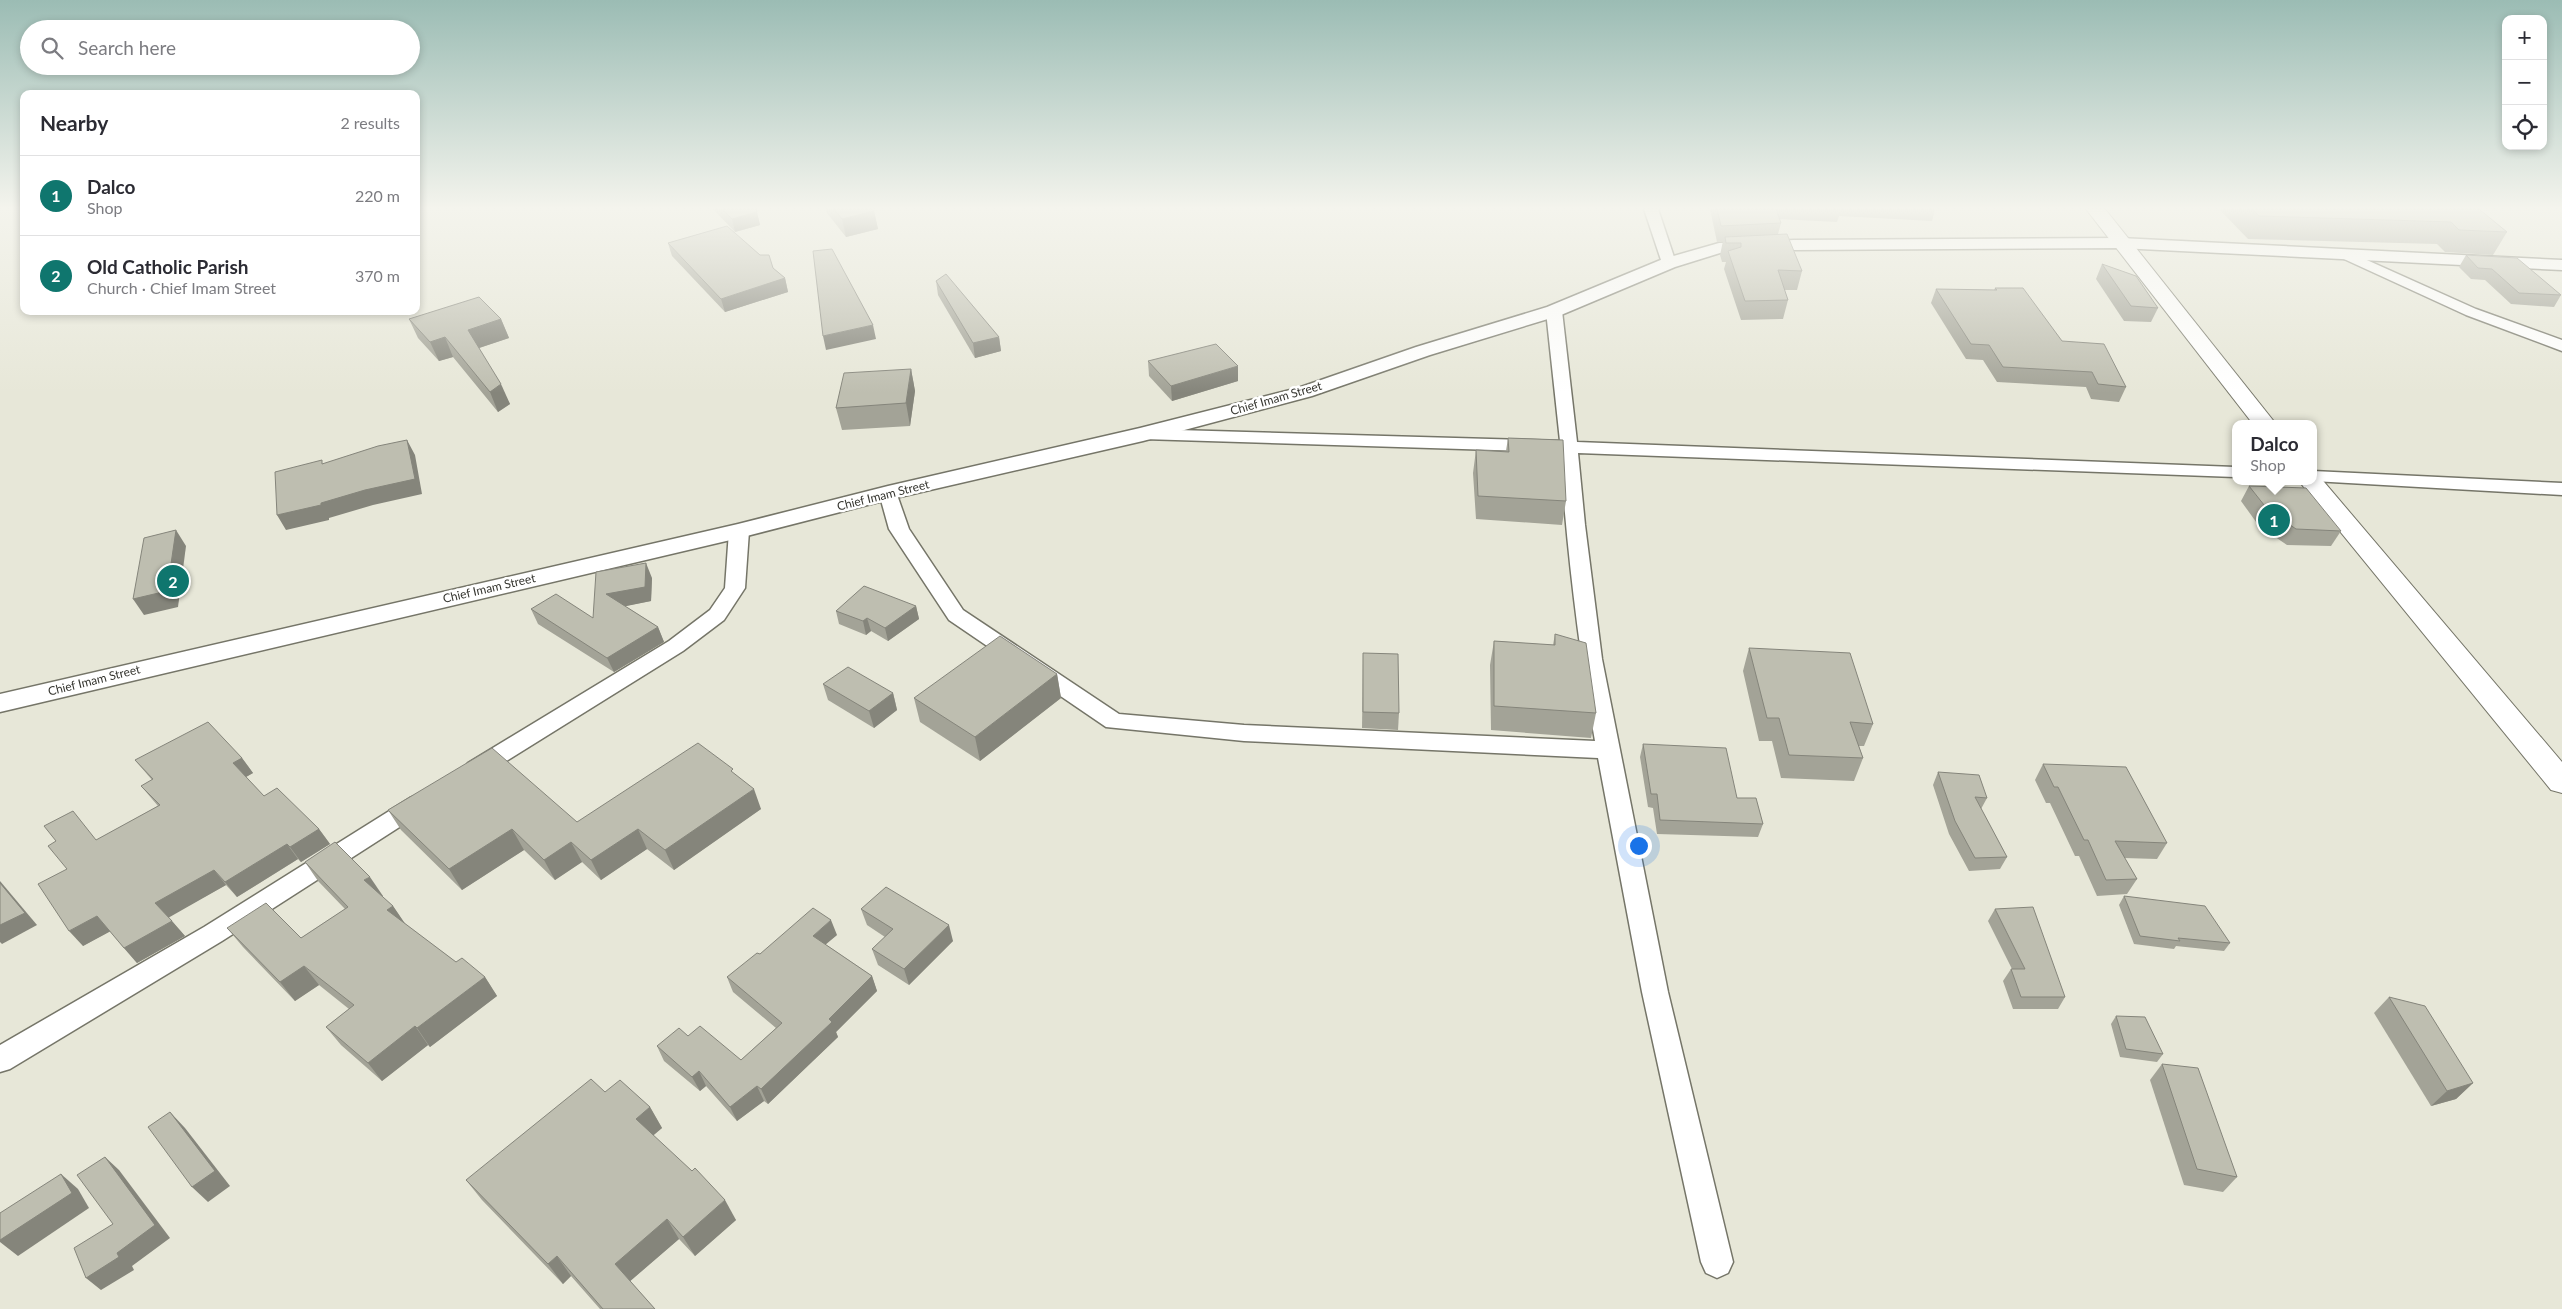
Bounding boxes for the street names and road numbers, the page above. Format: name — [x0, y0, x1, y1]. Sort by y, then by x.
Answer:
street label: Chief Imam Street — [1228, 378, 1324, 418]
street label: Chief Imam Street — [835, 476, 931, 514]
street label: Chief Imam Street — [441, 570, 537, 606]
street label: Chief Imam Street — [46, 661, 142, 699]

